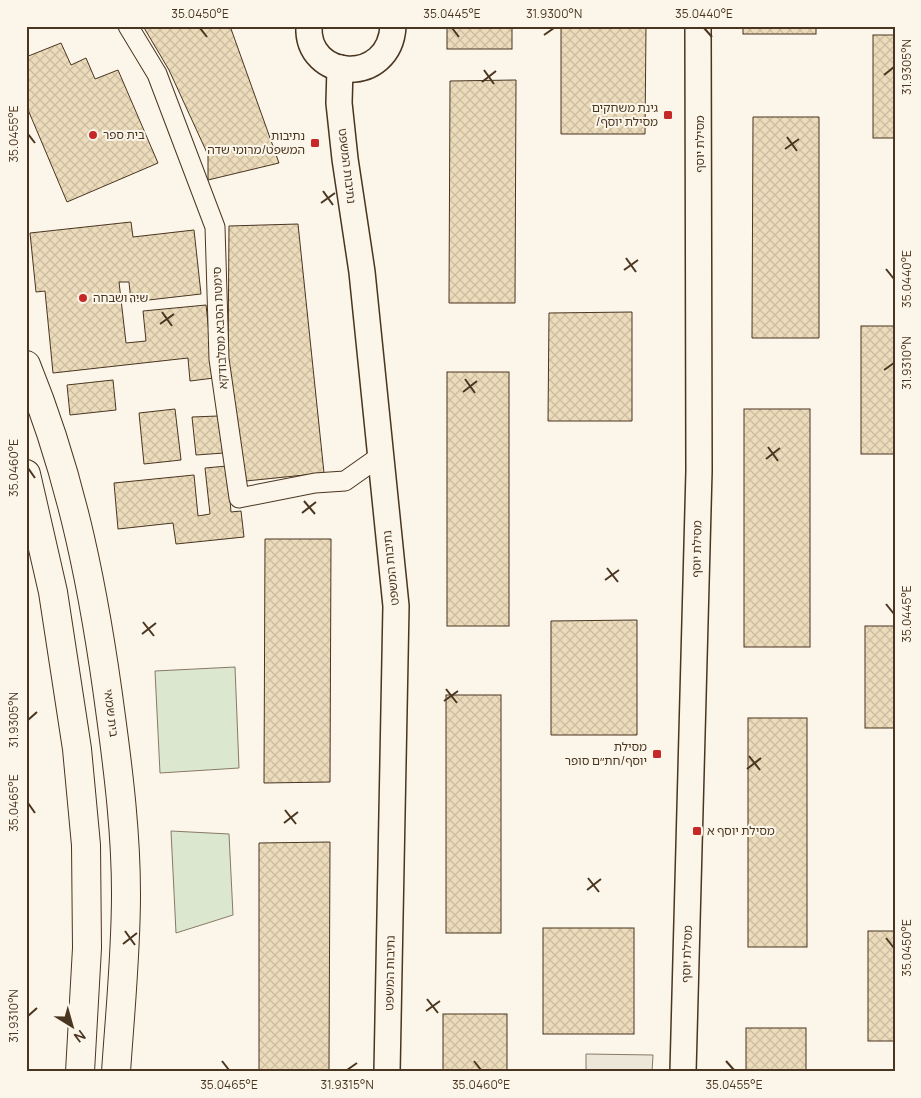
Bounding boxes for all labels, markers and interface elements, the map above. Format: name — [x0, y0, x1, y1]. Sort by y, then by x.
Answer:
text: 35.0450°E — [171, 5, 229, 22]
text: 35.0445°E — [423, 5, 481, 22]
text: 31.9300°N — [526, 5, 582, 22]
text: 35.0440°E — [675, 5, 733, 22]
text: 31.9305°N — [898, 39, 915, 95]
place label: גינת משחקים /מסילת יוסף — [592, 99, 659, 130]
text: 35.0455°E — [5, 105, 22, 163]
marker: גינת משחקים /מסילת יוסף — [662, 109, 674, 121]
street label: מסילת יוסף — [691, 115, 708, 173]
place label: בית ספר — [103, 126, 145, 143]
place label: נתיבות המשפט/מרומי שדה — [207, 127, 305, 158]
street label: נתיבות המשפט — [334, 127, 361, 204]
marker: בית ספר — [87, 129, 99, 141]
marker: נתיבות המשפט/מרומי שדה — [309, 137, 321, 149]
text: 35.0440°E — [898, 250, 915, 308]
street label: סימטת הסבא מסלבודקא — [208, 266, 231, 390]
place label: שיר ושבחה — [93, 289, 148, 306]
marker: שיר ושבחה — [77, 292, 89, 304]
text: 31.9310°N — [898, 336, 915, 390]
text: 35.0460°E — [5, 439, 22, 497]
street label: מסילת יוסף — [687, 520, 706, 578]
street label: נתיבות המשפט — [378, 530, 403, 606]
text: 35.0445°E — [898, 585, 915, 643]
street label: בית שמאי — [100, 688, 123, 738]
text: 31.9305°N — [5, 692, 22, 748]
place label: מסילת יוסף/חת״ם סופר — [565, 738, 647, 769]
marker: מסילת יוסף/חת״ם סופר — [651, 748, 663, 760]
text: 35.0465°E — [5, 774, 22, 832]
place label: מסילת יוסף א — [707, 822, 775, 839]
marker: מסילת יוסף א — [691, 825, 703, 837]
text: 35.0450°E — [898, 919, 915, 977]
street label: מסילת יוסף — [677, 925, 696, 983]
street label: נתיבות המשפט — [380, 935, 399, 1011]
text: 31.9310°N — [5, 989, 22, 1043]
north arrow — [48, 1000, 98, 1050]
text: N — [70, 1026, 90, 1047]
text: 35.0465°E — [200, 1076, 258, 1093]
text: 31.9315°N — [320, 1076, 374, 1093]
text: 35.0460°E — [452, 1076, 510, 1093]
text: 35.0455°E — [705, 1076, 763, 1093]

